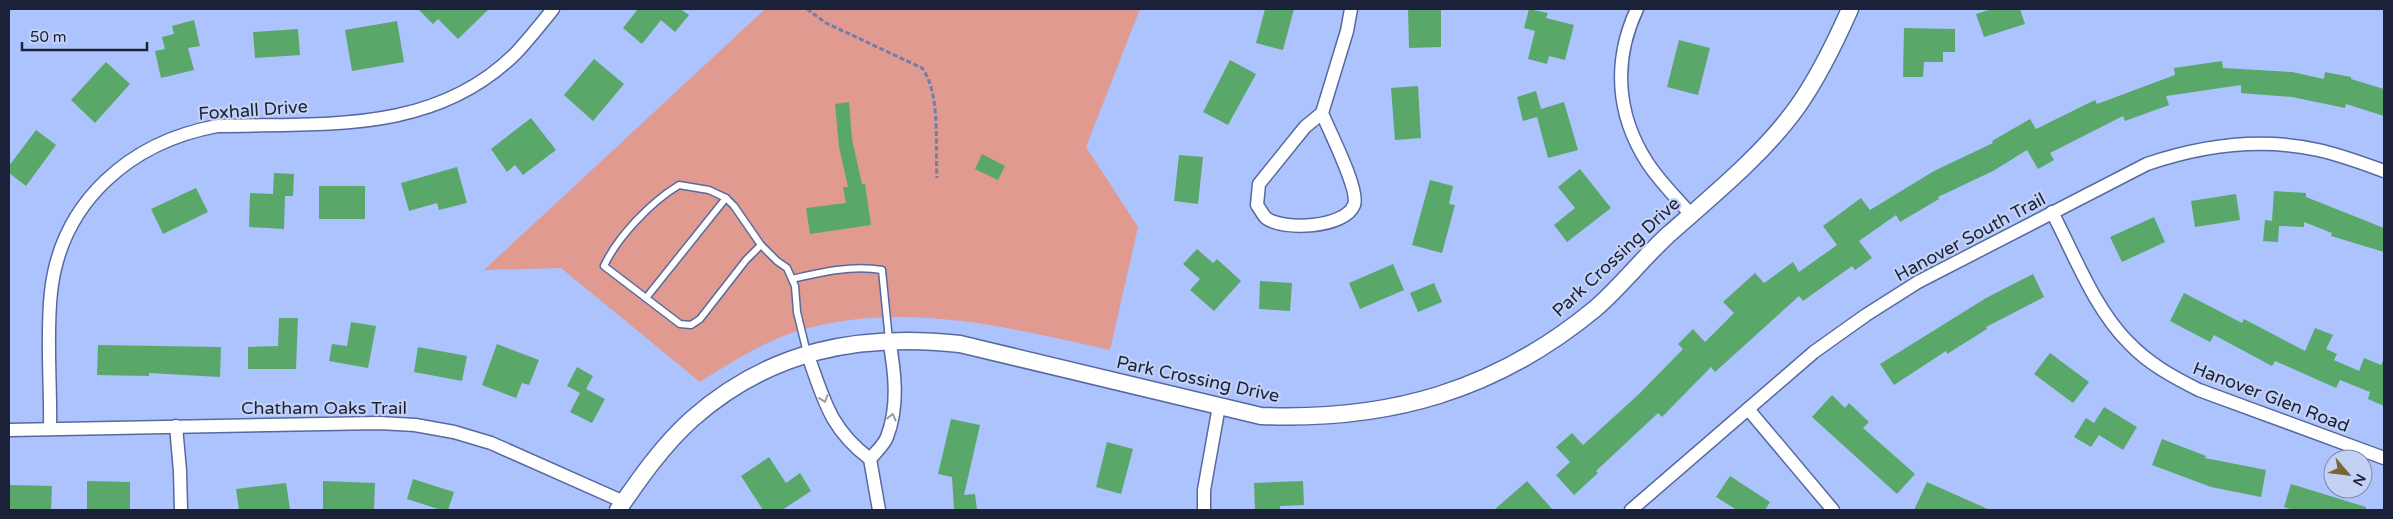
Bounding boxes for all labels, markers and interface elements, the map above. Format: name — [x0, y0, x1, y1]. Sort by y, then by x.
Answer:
scale bar — [22, 20, 148, 52]
text: 50 m — [30, 28, 67, 46]
street label: Foxhall Drive — [197, 95, 309, 125]
street label: Hanover South Trail — [1891, 188, 2049, 286]
street label: Park Crossing Drive — [1548, 192, 1684, 322]
street label: Park Crossing Drive — [1114, 351, 1282, 407]
street label: Hanover Glen Road — [2190, 357, 2352, 437]
one-way arrow — [818, 394, 828, 403]
street label: Chatham Oaks Trail — [241, 397, 407, 419]
one-way arrow — [886, 413, 897, 421]
north arrow — [2323, 449, 2373, 499]
text: N — [2349, 471, 2369, 489]

